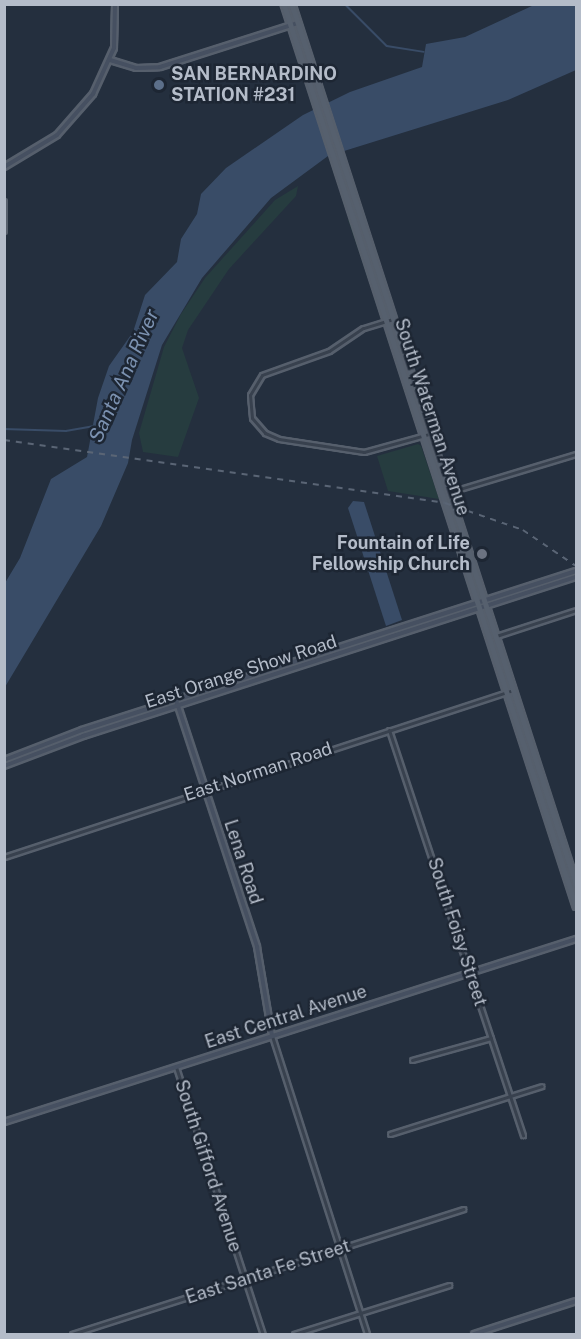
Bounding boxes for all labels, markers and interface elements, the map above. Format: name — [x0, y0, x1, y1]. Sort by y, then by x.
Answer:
place label: SAN BERNARDINO STATION #231 — [171, 64, 337, 106]
marker: SAN BERNARDINO STATION #231 — [152, 78, 166, 92]
water label: Santa Ana River — [84, 306, 164, 446]
street label: South Waterman Avenue — [390, 316, 474, 518]
place label: Fountain of Life Fellowship Church — [312, 533, 470, 576]
marker: Fountain of Life Fellowship Church — [475, 547, 489, 561]
street label: East Orange Show Road — [142, 631, 340, 713]
street label: East Norman Road — [181, 738, 335, 806]
street label: Lena Road — [219, 817, 267, 907]
street label: South Foisy Street — [423, 855, 491, 1009]
street label: East Central Avenue — [202, 981, 370, 1053]
street label: South Gifford Avenue — [170, 1077, 246, 1255]
street label: East Santa Fe Street — [183, 1235, 353, 1309]

